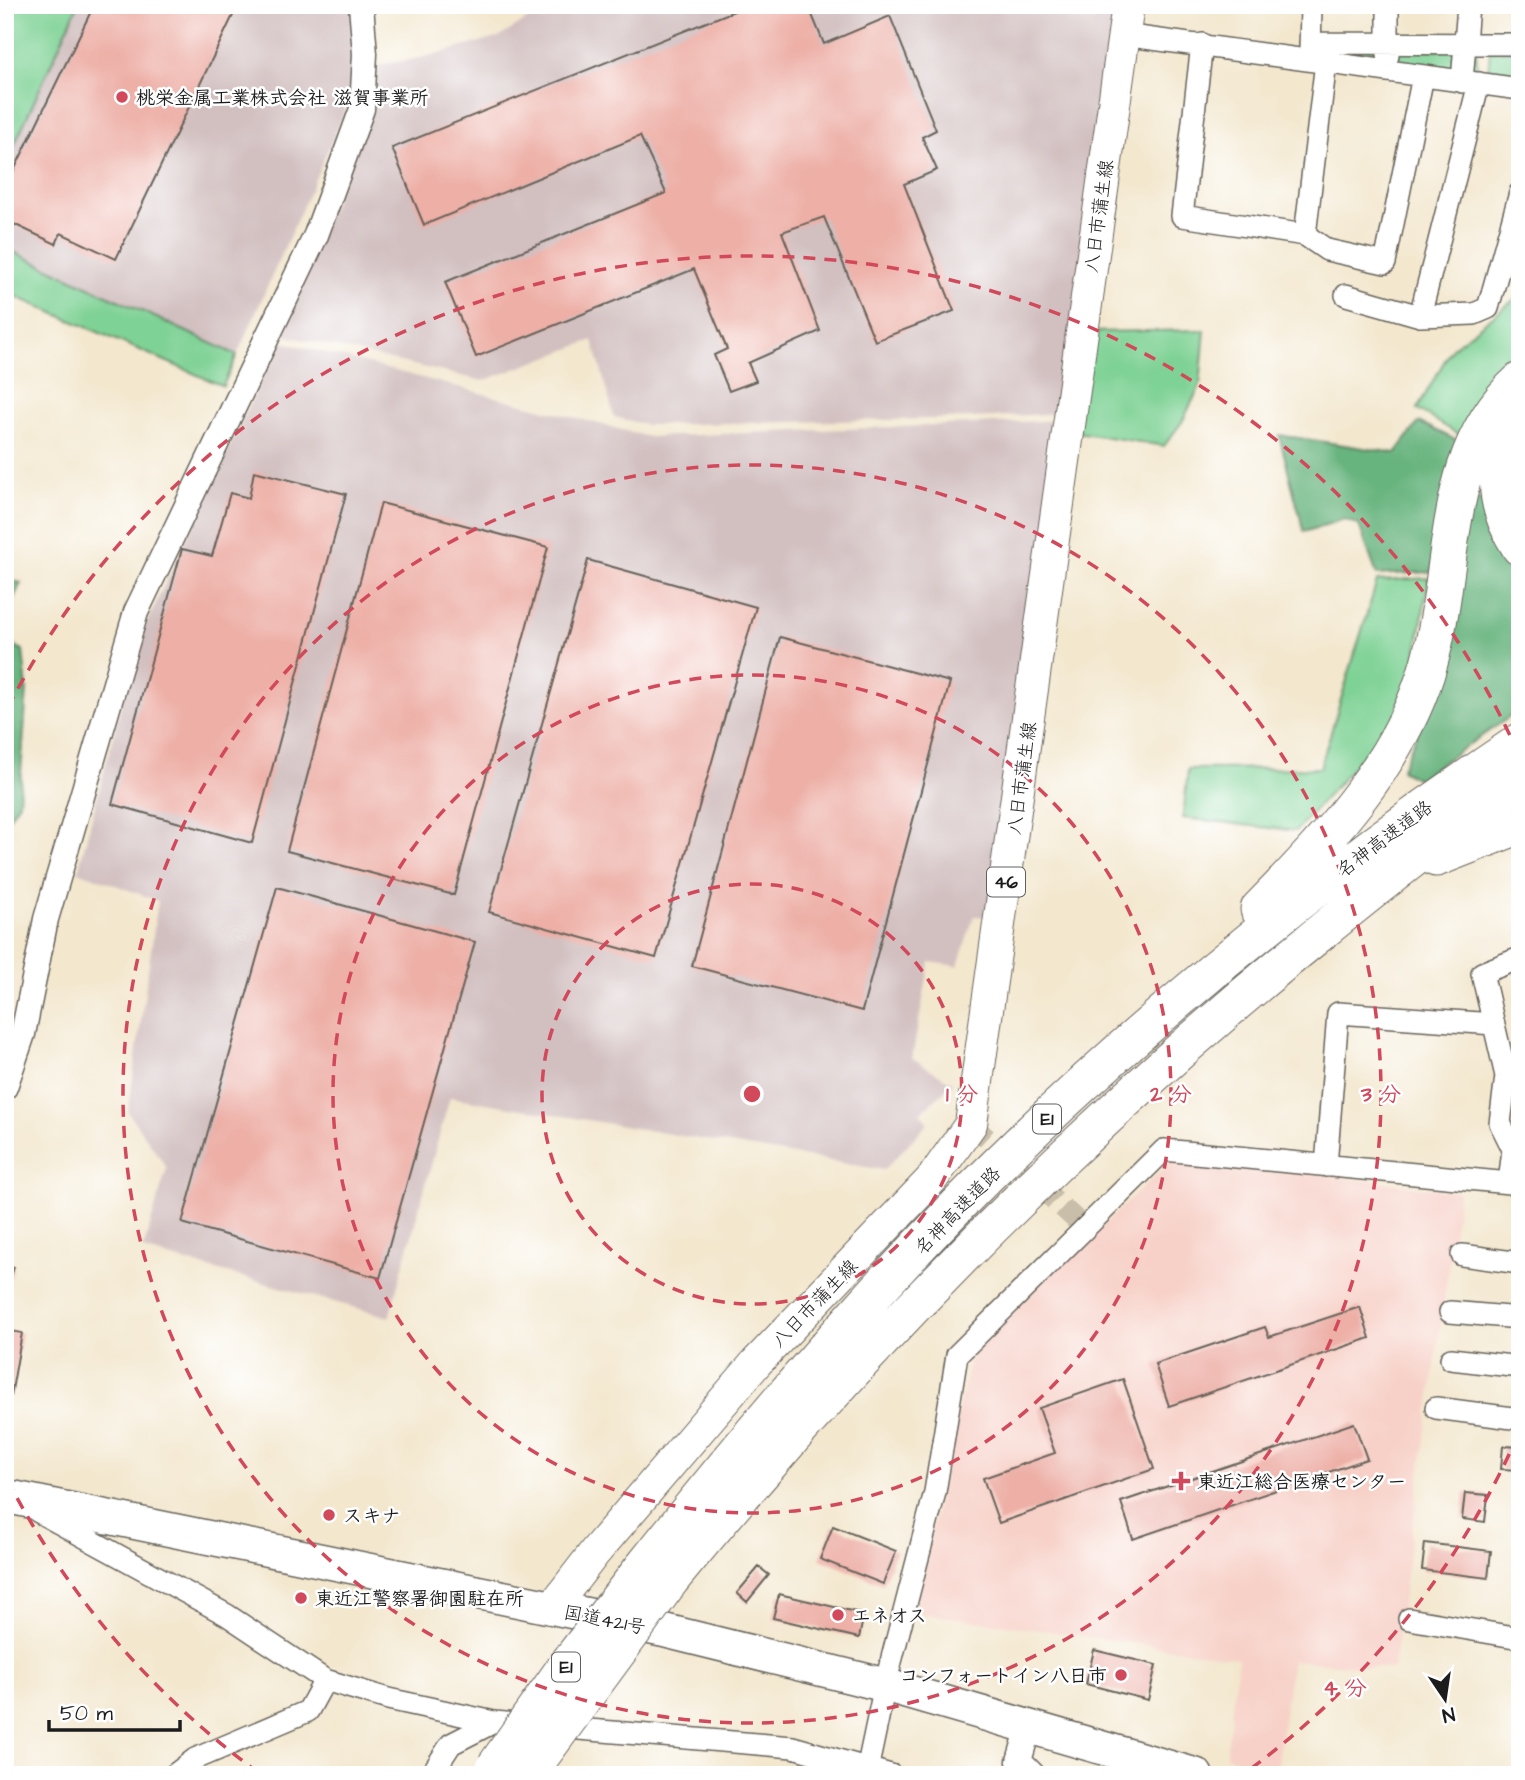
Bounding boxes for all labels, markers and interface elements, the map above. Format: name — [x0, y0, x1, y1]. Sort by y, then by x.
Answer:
place label: 桃栄金属工業株式会社 滋賀事業所 — [136, 85, 429, 112]
marker: 桃栄金属工業株式会社 滋賀事業所 — [114, 89, 130, 105]
street label: 八日市蒲生線 — [1078, 158, 1121, 275]
street label: 八日市蒲生線 — [1001, 720, 1044, 837]
street label: 名神高速道路 — [1331, 794, 1439, 884]
road number: 46 — [987, 868, 1025, 897]
text: 1 分 — [946, 1080, 978, 1109]
text: 2 分 — [1149, 1080, 1192, 1109]
text: 3 分 — [1360, 1080, 1401, 1109]
centre of rings — [740, 1082, 764, 1106]
road number: E1 — [1033, 1104, 1061, 1134]
street label: 名神高速道路 — [909, 1161, 1007, 1261]
street label: 八日市蒲生線 — [766, 1254, 864, 1354]
place label: 東近江総合医療センター — [1197, 1469, 1406, 1496]
marker: 東近江総合医療センター — [1171, 1471, 1191, 1491]
place label: スキナ — [343, 1503, 400, 1530]
marker: スキナ — [321, 1507, 337, 1523]
place label: 東近江警察署御園駐在所 — [315, 1586, 524, 1613]
marker: 東近江警察署御園駐在所 — [293, 1590, 309, 1606]
street label: 国道421号 — [561, 1599, 648, 1642]
place label: エネオス — [852, 1603, 927, 1630]
marker: エネオス — [830, 1607, 846, 1623]
road number: E1 — [552, 1652, 580, 1682]
place label: コンフォートイン八日市 — [900, 1663, 1107, 1690]
north arrow — [1410, 1664, 1480, 1734]
marker: コンフォートイン八日市 — [1113, 1667, 1129, 1683]
text: 4 分 — [1323, 1674, 1367, 1703]
scale bar — [49, 1689, 180, 1733]
text: 50 m — [60, 1699, 114, 1728]
text: N — [1440, 1700, 1457, 1729]

